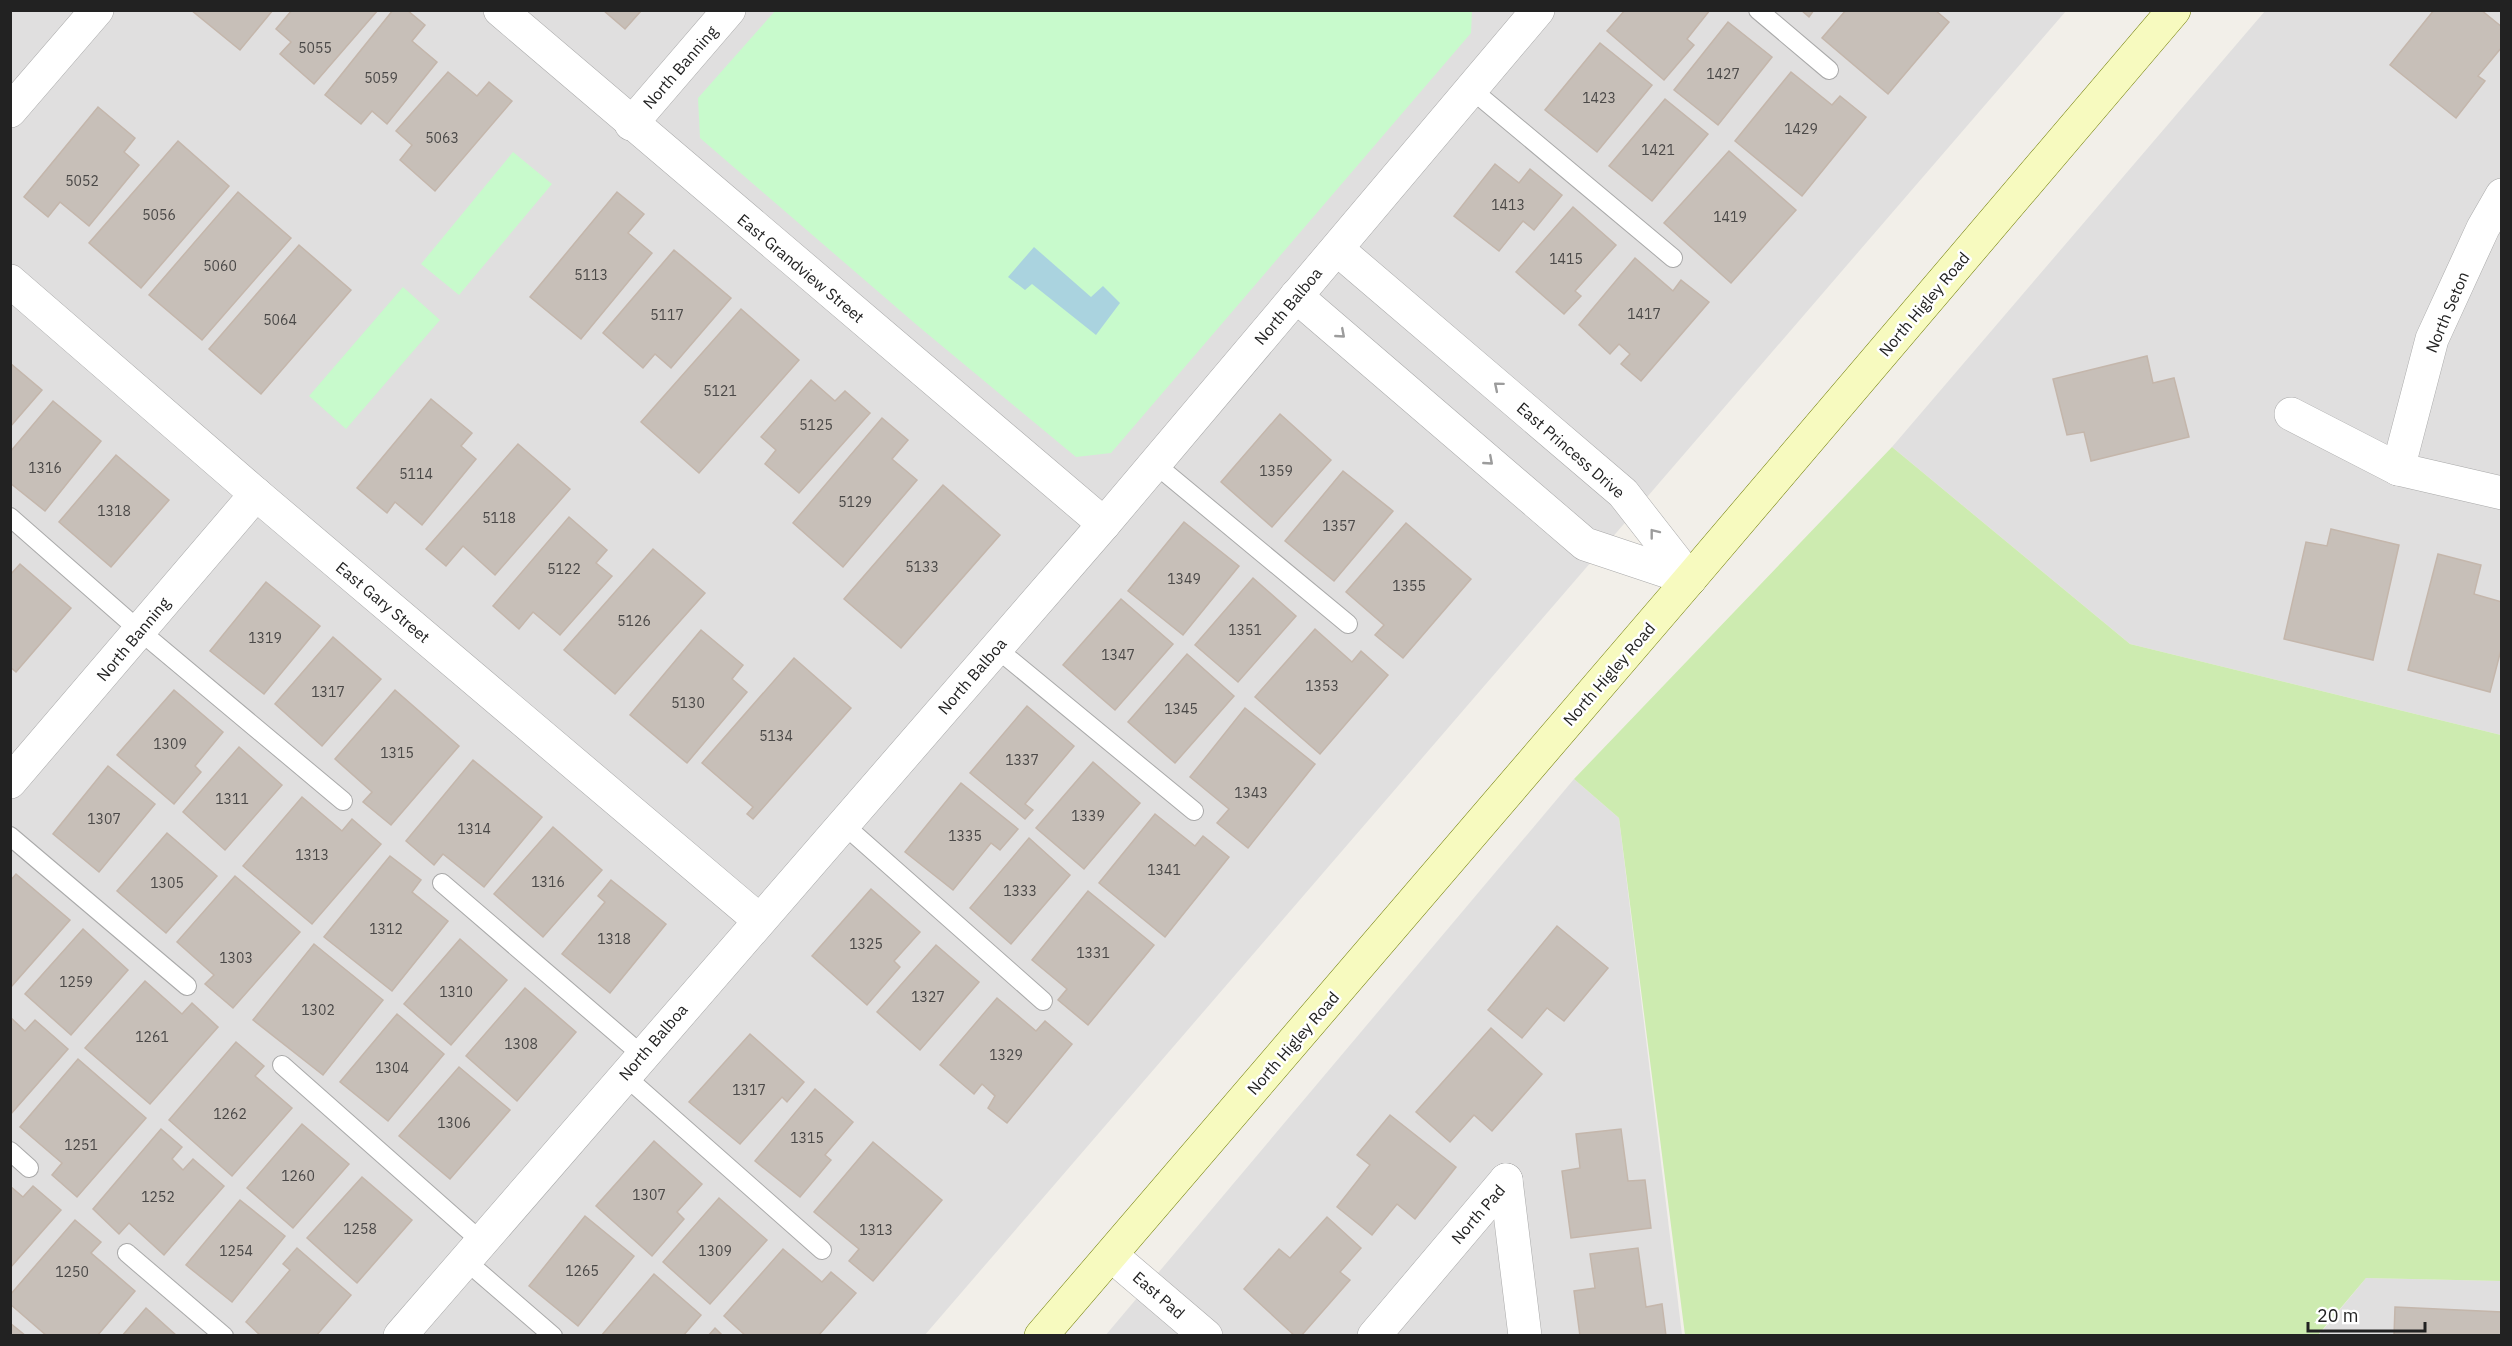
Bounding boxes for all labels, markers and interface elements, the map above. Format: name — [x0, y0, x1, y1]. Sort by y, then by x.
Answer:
street label: North Banning — [639, 21, 722, 113]
house number: 5055 — [298, 39, 332, 57]
house number: 1427 — [1706, 65, 1740, 83]
house number: 5059 — [364, 69, 398, 87]
house number: 1423 — [1582, 89, 1616, 107]
house number: 1429 — [1784, 120, 1818, 138]
house number: 5063 — [425, 129, 459, 147]
house number: 1421 — [1641, 141, 1675, 159]
house number: 5052 — [65, 172, 99, 190]
house number: 1413 — [1491, 196, 1525, 214]
house number: 5056 — [142, 206, 176, 224]
house number: 1419 — [1713, 208, 1747, 226]
street label: East Grandview Street — [734, 209, 868, 327]
street label: North Higley Road — [1875, 248, 1973, 360]
house number: 1415 — [1549, 250, 1583, 268]
house number: 5060 — [203, 257, 237, 275]
street label: North Balboa — [1250, 263, 1326, 349]
house number: 5113 — [574, 266, 608, 284]
street label: North Seton — [2421, 268, 2473, 356]
house number: 1417 — [1627, 305, 1661, 323]
house number: 5117 — [650, 306, 684, 324]
house number: 5064 — [263, 311, 297, 329]
one-way arrow — [1334, 327, 1345, 338]
house number: 5121 — [703, 382, 737, 400]
one-way arrow — [1494, 382, 1505, 393]
street label: East Princess Drive — [1513, 398, 1629, 502]
house number: 5125 — [799, 416, 833, 434]
one-way arrow — [1482, 454, 1492, 465]
house number: 1316 — [28, 459, 62, 477]
house number: 1359 — [1259, 462, 1293, 480]
house number: 5114 — [399, 465, 433, 483]
house number: 5129 — [838, 493, 872, 511]
house number: 1318 — [97, 502, 131, 520]
house number: 5118 — [482, 509, 516, 527]
house number: 1357 — [1322, 517, 1356, 535]
one-way arrow — [1651, 529, 1662, 540]
street label: East Gary Street — [332, 557, 434, 647]
house number: 5133 — [905, 558, 939, 576]
house number: 5122 — [547, 560, 581, 578]
house number: 1349 — [1167, 570, 1201, 588]
house number: 1355 — [1392, 577, 1426, 595]
street label: North Banning — [92, 593, 174, 685]
house number: 5126 — [617, 612, 651, 630]
street label: North Higley Road — [1559, 618, 1659, 730]
house number: 1351 — [1228, 621, 1262, 639]
house number: 1319 — [248, 629, 282, 647]
street label: North Balboa — [933, 633, 1011, 718]
house number: 1347 — [1101, 646, 1135, 664]
house number: 1353 — [1305, 677, 1339, 695]
house number: 1317 — [311, 683, 345, 701]
house number: 5130 — [671, 694, 705, 712]
house number: 1345 — [1164, 700, 1198, 718]
house number: 5134 — [759, 727, 793, 745]
house number: 1309 — [153, 735, 187, 753]
house number: 1315 — [380, 744, 414, 762]
house number: 1337 — [1005, 751, 1039, 769]
house number: 1343 — [1234, 784, 1268, 802]
house number: 1311 — [215, 790, 249, 808]
house number: 1339 — [1071, 807, 1105, 825]
house number: 1307 — [87, 810, 121, 828]
house number: 1314 — [457, 820, 491, 838]
house number: 1335 — [948, 827, 982, 845]
house number: 1313 — [295, 846, 329, 864]
house number: 1341 — [1147, 861, 1181, 879]
house number: 1316 — [531, 873, 565, 891]
house number: 1305 — [150, 874, 184, 892]
house number: 1333 — [1003, 882, 1037, 900]
house number: 1312 — [369, 920, 403, 938]
house number: 1318 — [597, 930, 631, 948]
house number: 1325 — [849, 935, 883, 953]
house number: 1331 — [1076, 944, 1110, 962]
house number: 1303 — [219, 949, 253, 967]
house number: 1259 — [59, 973, 93, 991]
house number: 1310 — [439, 983, 473, 1001]
street label: North Higley Road — [1243, 987, 1343, 1099]
house number: 1327 — [911, 988, 945, 1006]
street label: North Balboa — [614, 999, 692, 1084]
house number: 1302 — [301, 1001, 335, 1019]
house number: 1261 — [135, 1028, 169, 1046]
house number: 1308 — [504, 1035, 538, 1053]
house number: 1329 — [989, 1046, 1023, 1064]
house number: 1304 — [375, 1059, 409, 1077]
house number: 1317 — [732, 1081, 766, 1099]
house number: 1262 — [213, 1105, 247, 1123]
house number: 1306 — [437, 1114, 471, 1132]
house number: 1315 — [790, 1129, 824, 1147]
house number: 1251 — [64, 1136, 98, 1154]
house number: 1260 — [281, 1167, 315, 1185]
street label: North Pad — [1447, 1180, 1509, 1248]
house number: 1307 — [632, 1186, 666, 1204]
house number: 1252 — [141, 1188, 175, 1206]
house number: 1258 — [343, 1220, 377, 1238]
house number: 1313 — [859, 1221, 893, 1239]
house number: 1254 — [219, 1242, 253, 1260]
house number: 1309 — [698, 1242, 732, 1260]
house number: 1265 — [565, 1262, 599, 1280]
house number: 1250 — [55, 1263, 89, 1281]
street label: East Pad — [1129, 1267, 1189, 1323]
scale bar — [2308, 1295, 2425, 1333]
text: 20 m — [2317, 1304, 2359, 1327]

